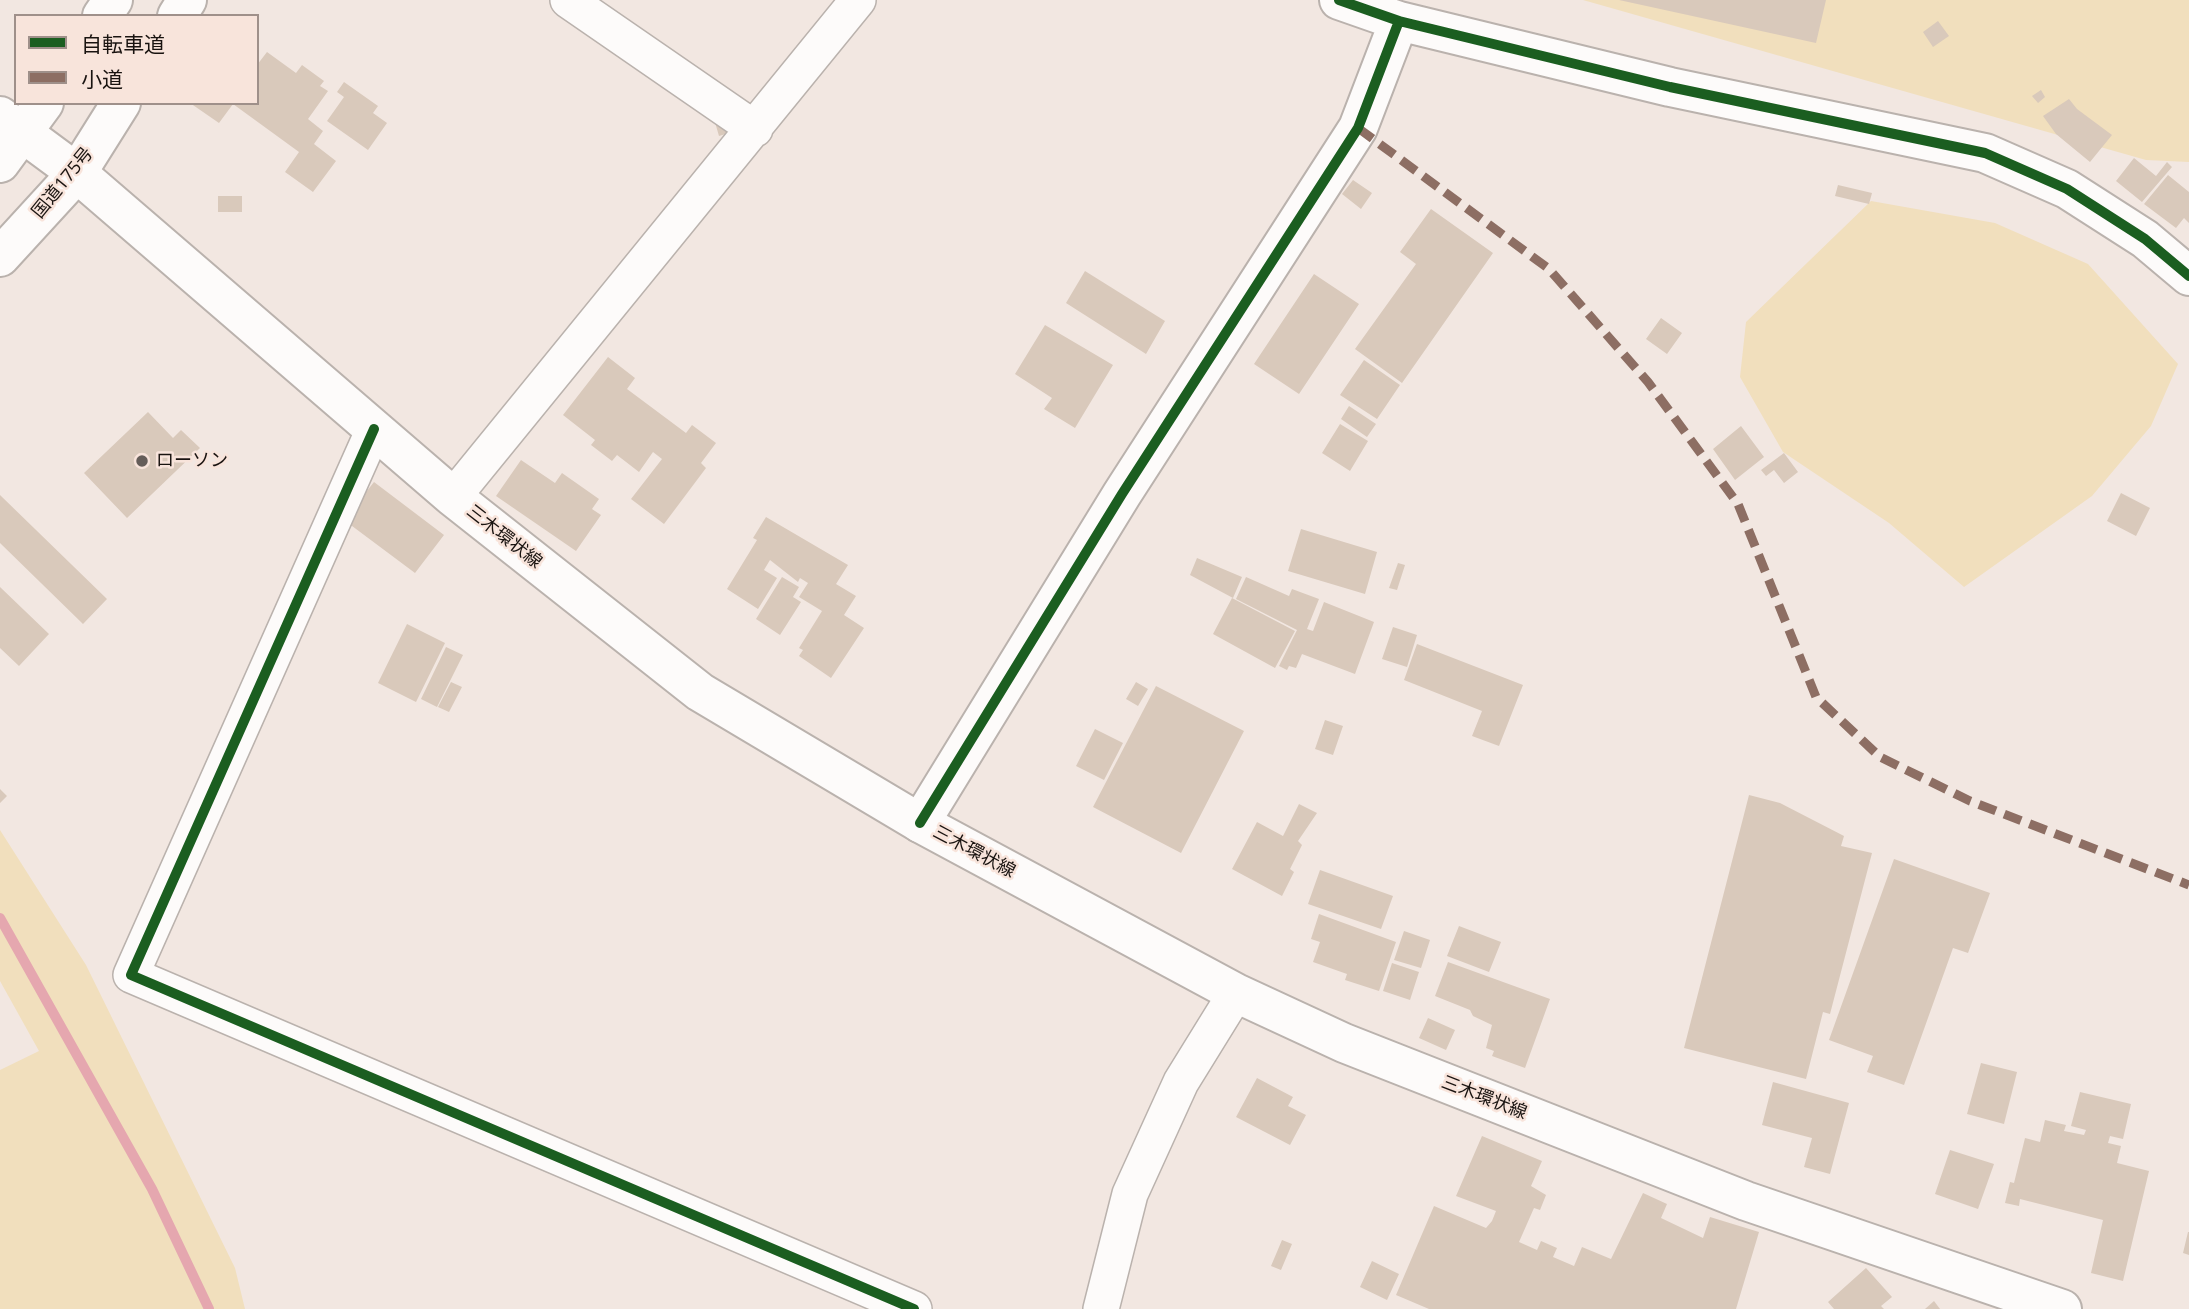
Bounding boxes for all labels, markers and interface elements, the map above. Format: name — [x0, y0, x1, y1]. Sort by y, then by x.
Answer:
legend — [14, 14, 259, 105]
text: 自転車道 — [81, 30, 165, 58]
text: 小道 — [81, 65, 123, 93]
street label: 国道175号 — [28, 143, 98, 223]
place label: ローソン — [156, 450, 228, 472]
marker: ローソン — [134, 453, 150, 469]
street label: 三木環状線 — [462, 501, 546, 573]
street label: 三木環状線 — [929, 821, 1019, 883]
street label: 三木環状線 — [1438, 1072, 1530, 1124]

